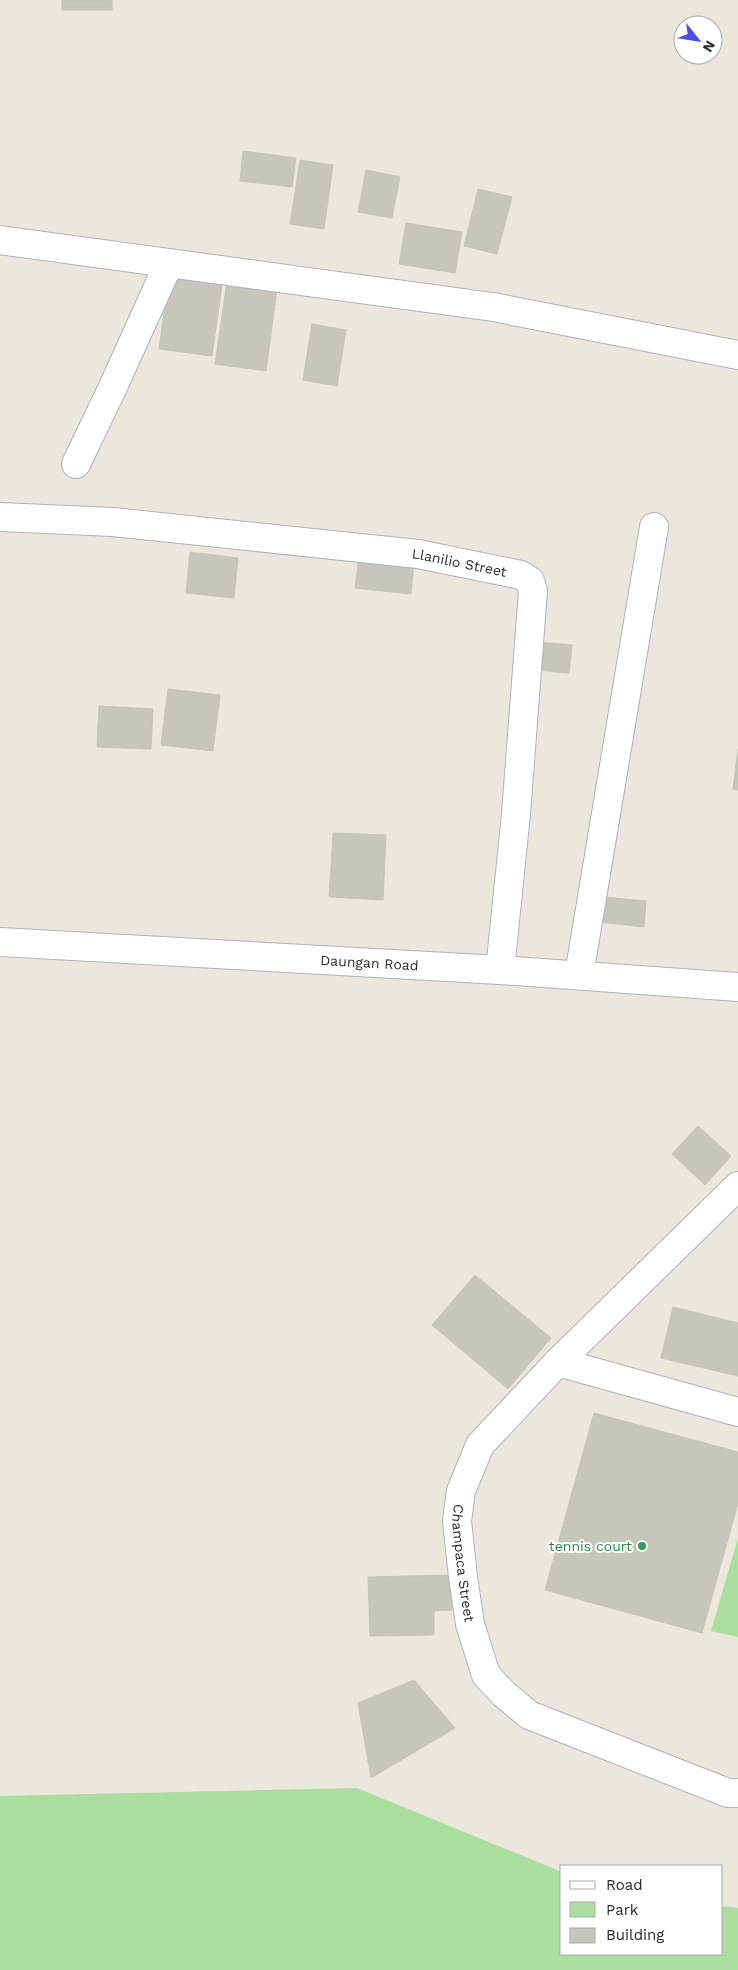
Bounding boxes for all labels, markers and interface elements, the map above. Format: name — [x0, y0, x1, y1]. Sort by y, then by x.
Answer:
north arrow — [673, 15, 723, 65]
text: N — [700, 38, 719, 55]
street label: Llanilio Street — [411, 545, 508, 580]
street label: Daungan Road — [320, 952, 419, 973]
street label: Champaca Street — [449, 1503, 478, 1623]
place label: tennis court — [549, 1538, 632, 1554]
marker: tennis court — [636, 1540, 648, 1552]
legend — [560, 1865, 723, 1955]
text: Road — [606, 1876, 643, 1894]
text: Park — [606, 1901, 639, 1919]
text: Building — [606, 1926, 664, 1944]

